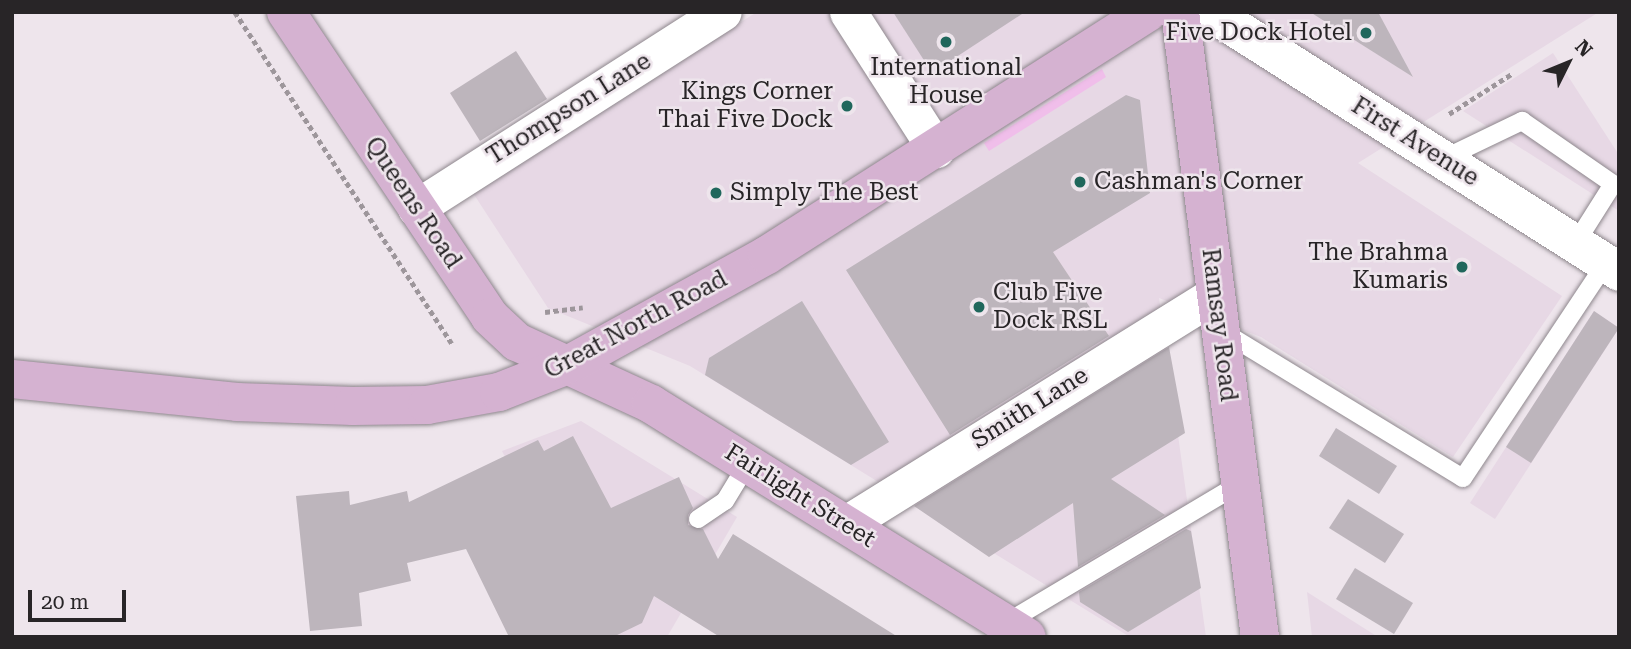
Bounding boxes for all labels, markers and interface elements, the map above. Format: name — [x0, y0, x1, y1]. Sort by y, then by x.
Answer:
place label: Five Dock Hotel — [1166, 19, 1352, 47]
marker: Five Dock Hotel — [1358, 25, 1374, 41]
north arrow — [1533, 28, 1603, 98]
marker: International House — [938, 34, 954, 50]
text: N — [1570, 35, 1597, 62]
street label: Thompson Lane — [482, 47, 656, 171]
place label: International House — [870, 54, 1022, 110]
place label: Kings Corner Thai Five Dock — [658, 78, 833, 134]
street label: First Avenue — [1346, 92, 1484, 192]
marker: Kings Corner Thai Five Dock — [839, 98, 855, 114]
street label: Queens Road — [358, 132, 468, 274]
place label: Cashman's Corner — [1094, 168, 1303, 196]
marker: Cashman's Corner — [1072, 174, 1088, 190]
place label: Simply The Best — [730, 179, 918, 207]
marker: Simply The Best — [708, 185, 724, 201]
place label: The Brahma Kumaris — [1308, 239, 1448, 295]
street label: Ramsay Road — [1195, 247, 1243, 403]
marker: The Brahma Kumaris — [1454, 259, 1470, 275]
street label: Great North Road — [540, 265, 732, 385]
place label: Club Five Dock RSL — [993, 279, 1108, 335]
marker: Club Five Dock RSL — [971, 299, 987, 315]
street label: Smith Lane — [966, 361, 1094, 455]
street label: Fairlight Street — [720, 438, 880, 554]
scale bar — [32, 576, 130, 620]
text: 20 m — [41, 590, 89, 614]

